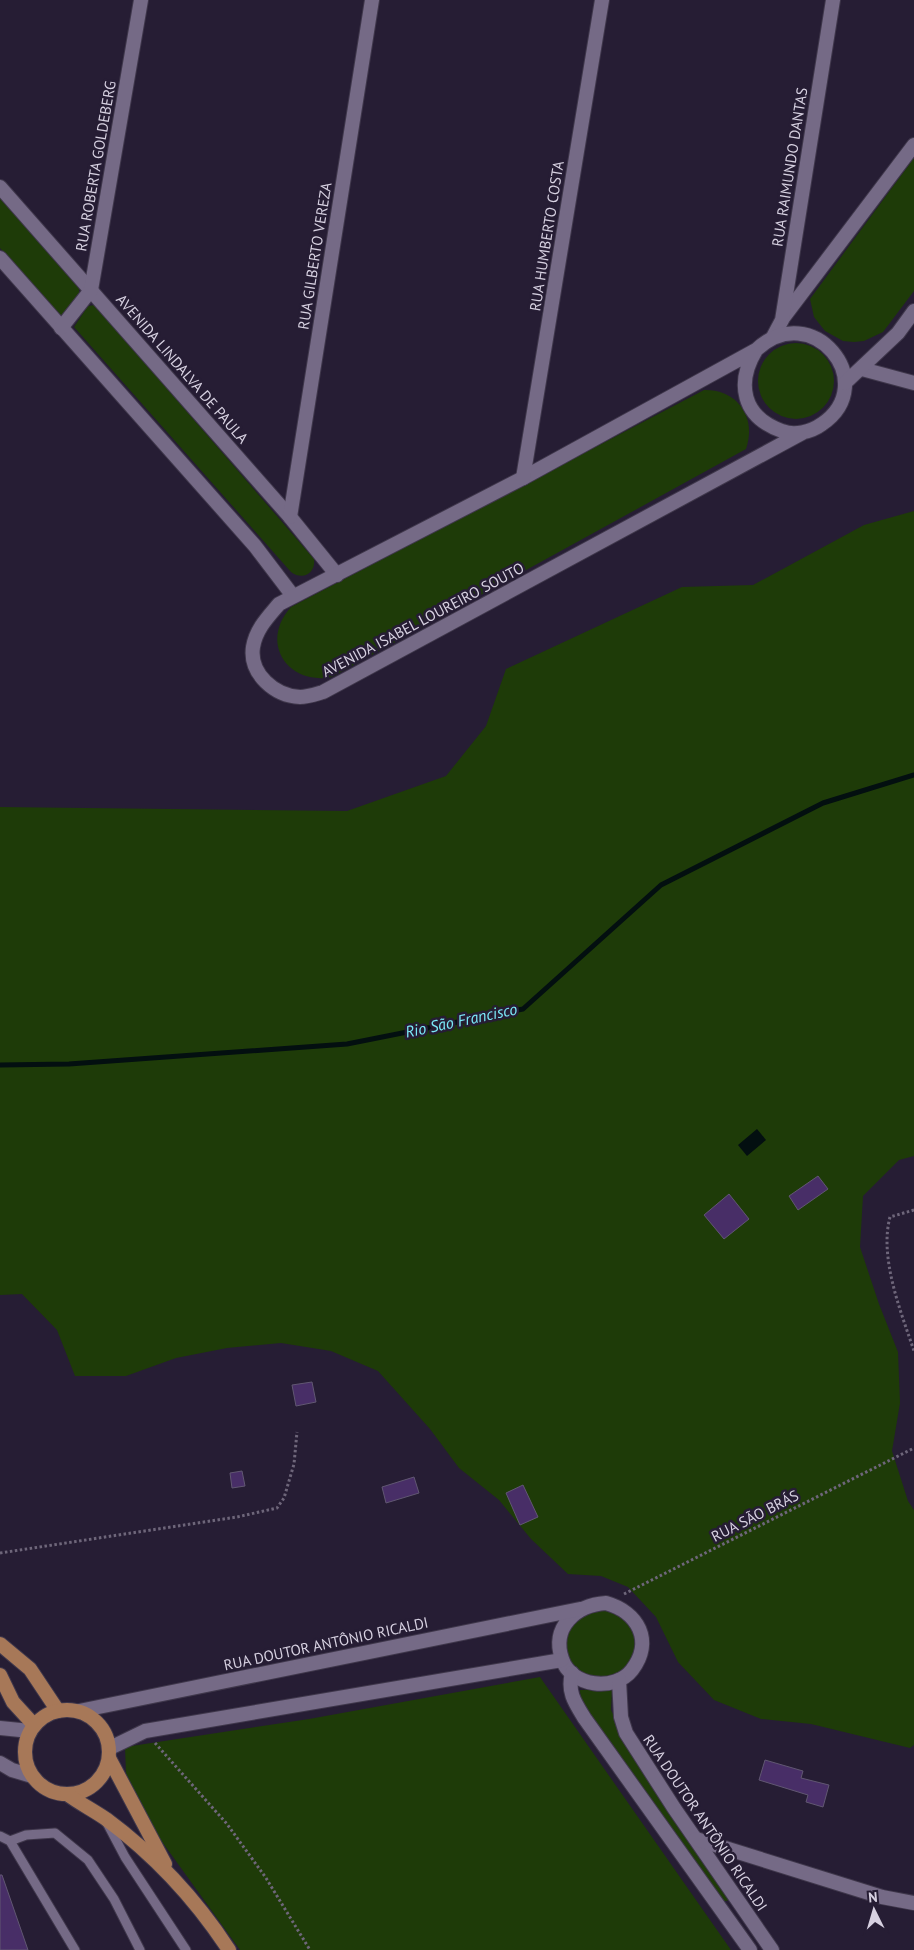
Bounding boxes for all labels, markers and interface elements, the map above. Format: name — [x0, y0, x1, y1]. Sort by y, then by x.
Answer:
street label: RUA ROBERTA GOLDEBERG — [71, 79, 120, 253]
street label: RUA RAIMUNDO DANTAS — [768, 86, 811, 248]
street label: RUA HUMBERTO COSTA — [525, 159, 568, 312]
street label: RUA GILBERTO VEREZA — [294, 181, 336, 331]
street label: AVENIDA LINDALVA DE PAULA — [112, 290, 253, 447]
street label: AVENIDA ISABEL LOUREIRO SOUTO — [318, 558, 527, 681]
water label: Rio São Francisco — [403, 998, 519, 1042]
street label: RUA SÃO BRÁS — [708, 1485, 802, 1546]
street label: RUA DOUTOR ANTÔNIO RICALDI — [222, 1613, 430, 1674]
street label: RUA DOUTOR ANTÔNIO RICALDI — [639, 1731, 772, 1915]
north arrow — [849, 1885, 899, 1935]
text: N — [867, 1888, 878, 1906]

